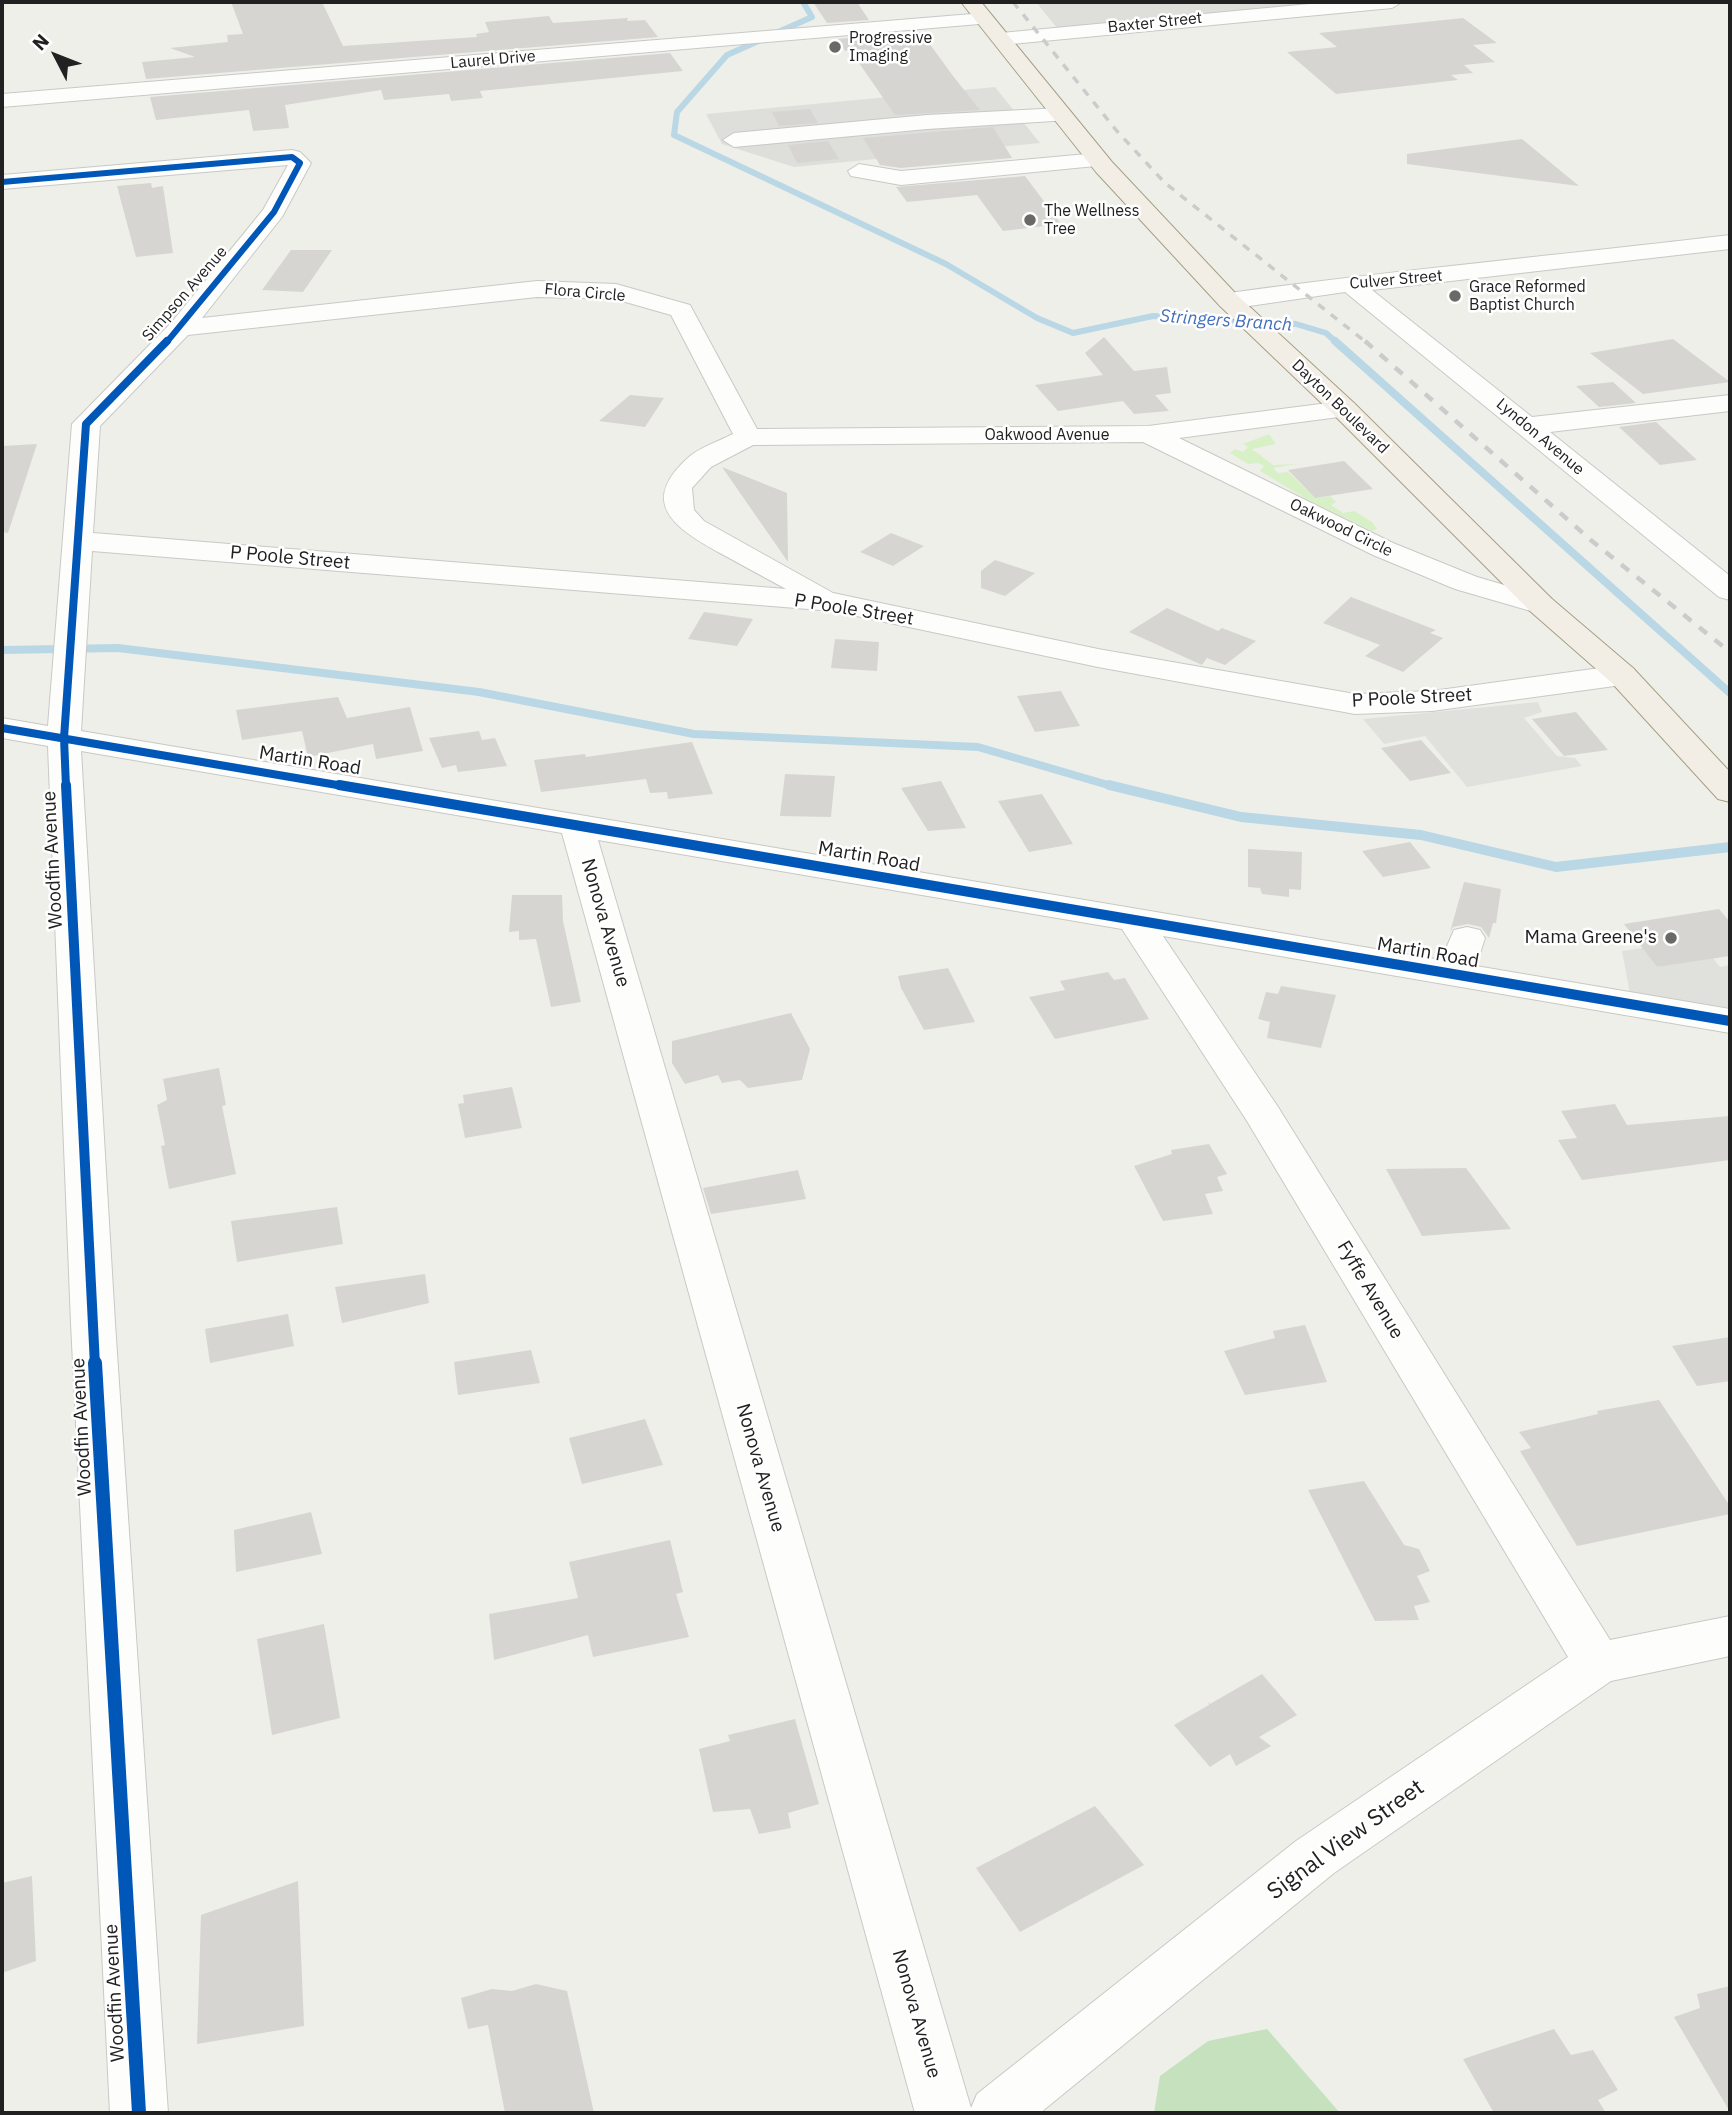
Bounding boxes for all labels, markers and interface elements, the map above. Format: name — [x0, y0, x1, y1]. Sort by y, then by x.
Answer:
street label: Baxter Street — [1107, 8, 1203, 38]
north arrow — [21, 21, 91, 91]
place label: Progressive Imaging — [849, 28, 932, 66]
text: N — [27, 29, 54, 55]
marker: Progressive Imaging — [827, 39, 843, 55]
street label: Laurel Drive — [450, 47, 536, 73]
place label: The Wellness Tree — [1044, 201, 1140, 239]
marker: The Wellness Tree — [1022, 212, 1038, 228]
street label: Simpson Avenue — [139, 243, 231, 345]
street label: Culver Street — [1349, 266, 1443, 294]
place label: Grace Reformed Baptist Church — [1469, 277, 1586, 315]
street label: Flora Circle — [544, 280, 626, 306]
marker: Grace Reformed Baptist Church — [1447, 288, 1463, 304]
water label: Stringers Branch — [1159, 306, 1293, 336]
street label: Dayton Boulevard — [1288, 356, 1392, 458]
street label: Lyndon Avenue — [1492, 395, 1588, 479]
street label: Oakwood Avenue — [985, 425, 1109, 445]
street label: Oakwood Circle — [1286, 495, 1396, 561]
street label: P Poole Street — [229, 541, 351, 575]
street label: P Poole Street — [793, 589, 915, 631]
street label: P Poole Street — [1351, 683, 1473, 713]
street label: Martin Road — [257, 742, 363, 780]
street label: Woodfin Avenue — [38, 790, 68, 930]
street label: Martin Road — [816, 837, 922, 877]
street label: Nonova Avenue — [576, 856, 634, 990]
place label: Mama Greene's — [1525, 927, 1657, 949]
marker: Mama Greene's — [1663, 930, 1679, 946]
street label: Martin Road — [1375, 933, 1481, 973]
street label: Fyffe Avenue — [1332, 1237, 1408, 1343]
street label: Woodfin Avenue — [67, 1357, 97, 1497]
street label: Nonova Avenue — [731, 1401, 789, 1535]
street label: Signal View Street — [1262, 1774, 1430, 1906]
street label: Woodfin Avenue — [100, 1923, 130, 2063]
street label: Nonova Avenue — [887, 1947, 945, 2081]

